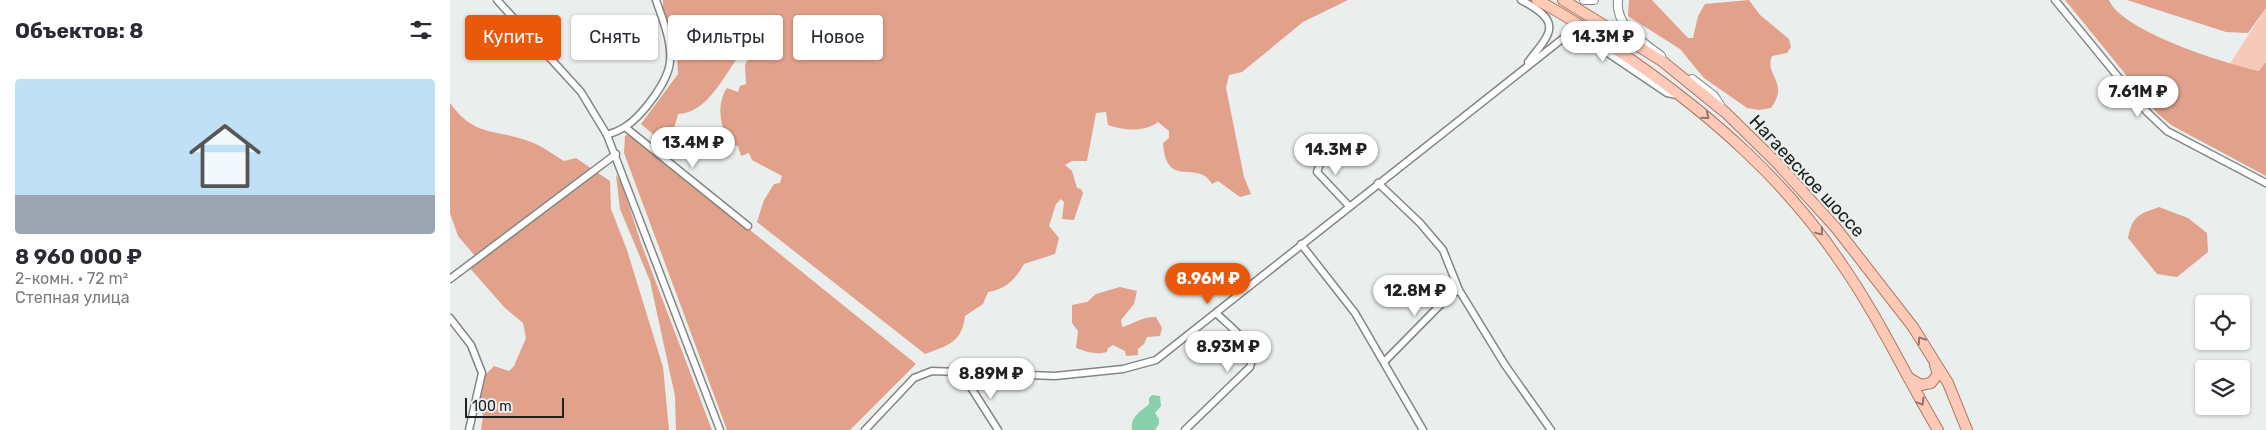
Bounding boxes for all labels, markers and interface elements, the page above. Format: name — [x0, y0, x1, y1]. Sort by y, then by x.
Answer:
chip: Купить — [465, 15, 561, 60]
chip: Снять — [571, 15, 658, 60]
chip: Фильтры — [668, 15, 783, 60]
chip: Новое — [793, 15, 883, 60]
icon: filters — [407, 16, 435, 44]
text: Объектов: 8 — [15, 18, 144, 43]
pin: 14.3M ₽ — [1557, 20, 1649, 63]
text: 14.3M ₽ — [1572, 27, 1634, 46]
pin: 7.61M ₽ — [2092, 76, 2184, 118]
text: 7.61M ₽ — [2109, 82, 2167, 101]
street label: Нагаевское шоссе — [1745, 110, 1869, 242]
icon: home — [180, 111, 270, 201]
one-way arrow — [1701, 111, 1710, 120]
pin: 13.4M ₽ — [647, 126, 739, 169]
text: 13.4M ₽ — [662, 133, 724, 152]
pin: 14.3M ₽ — [1290, 134, 1382, 176]
text: 14.3M ₽ — [1305, 140, 1367, 159]
one-way arrow — [1814, 226, 1822, 235]
text: 8 960 000 ₽ — [15, 244, 142, 269]
pin: 8.96M ₽ — [1162, 262, 1254, 305]
text: 2-комн. · 72 m² — [15, 269, 128, 288]
text: 8.96M ₽ — [1176, 269, 1240, 288]
pin: 12.8M ₽ — [1369, 274, 1461, 317]
text: 12.8M ₽ — [1384, 281, 1446, 300]
text: Степная улица — [15, 288, 130, 307]
map controls — [2195, 295, 2250, 415]
button: locate — [2195, 295, 2250, 350]
pin: 8.93M ₽ — [1182, 330, 1274, 373]
one-way arrow — [1918, 336, 1928, 345]
text: 8.93M ₽ — [1196, 337, 1260, 356]
pin: 8.89M ₽ — [945, 358, 1037, 400]
button: layers — [2195, 360, 2250, 415]
text: 8.89M ₽ — [959, 364, 1023, 383]
scale bar — [465, 395, 564, 418]
one-way arrow — [1915, 396, 1925, 405]
text: 100 m — [472, 398, 512, 415]

